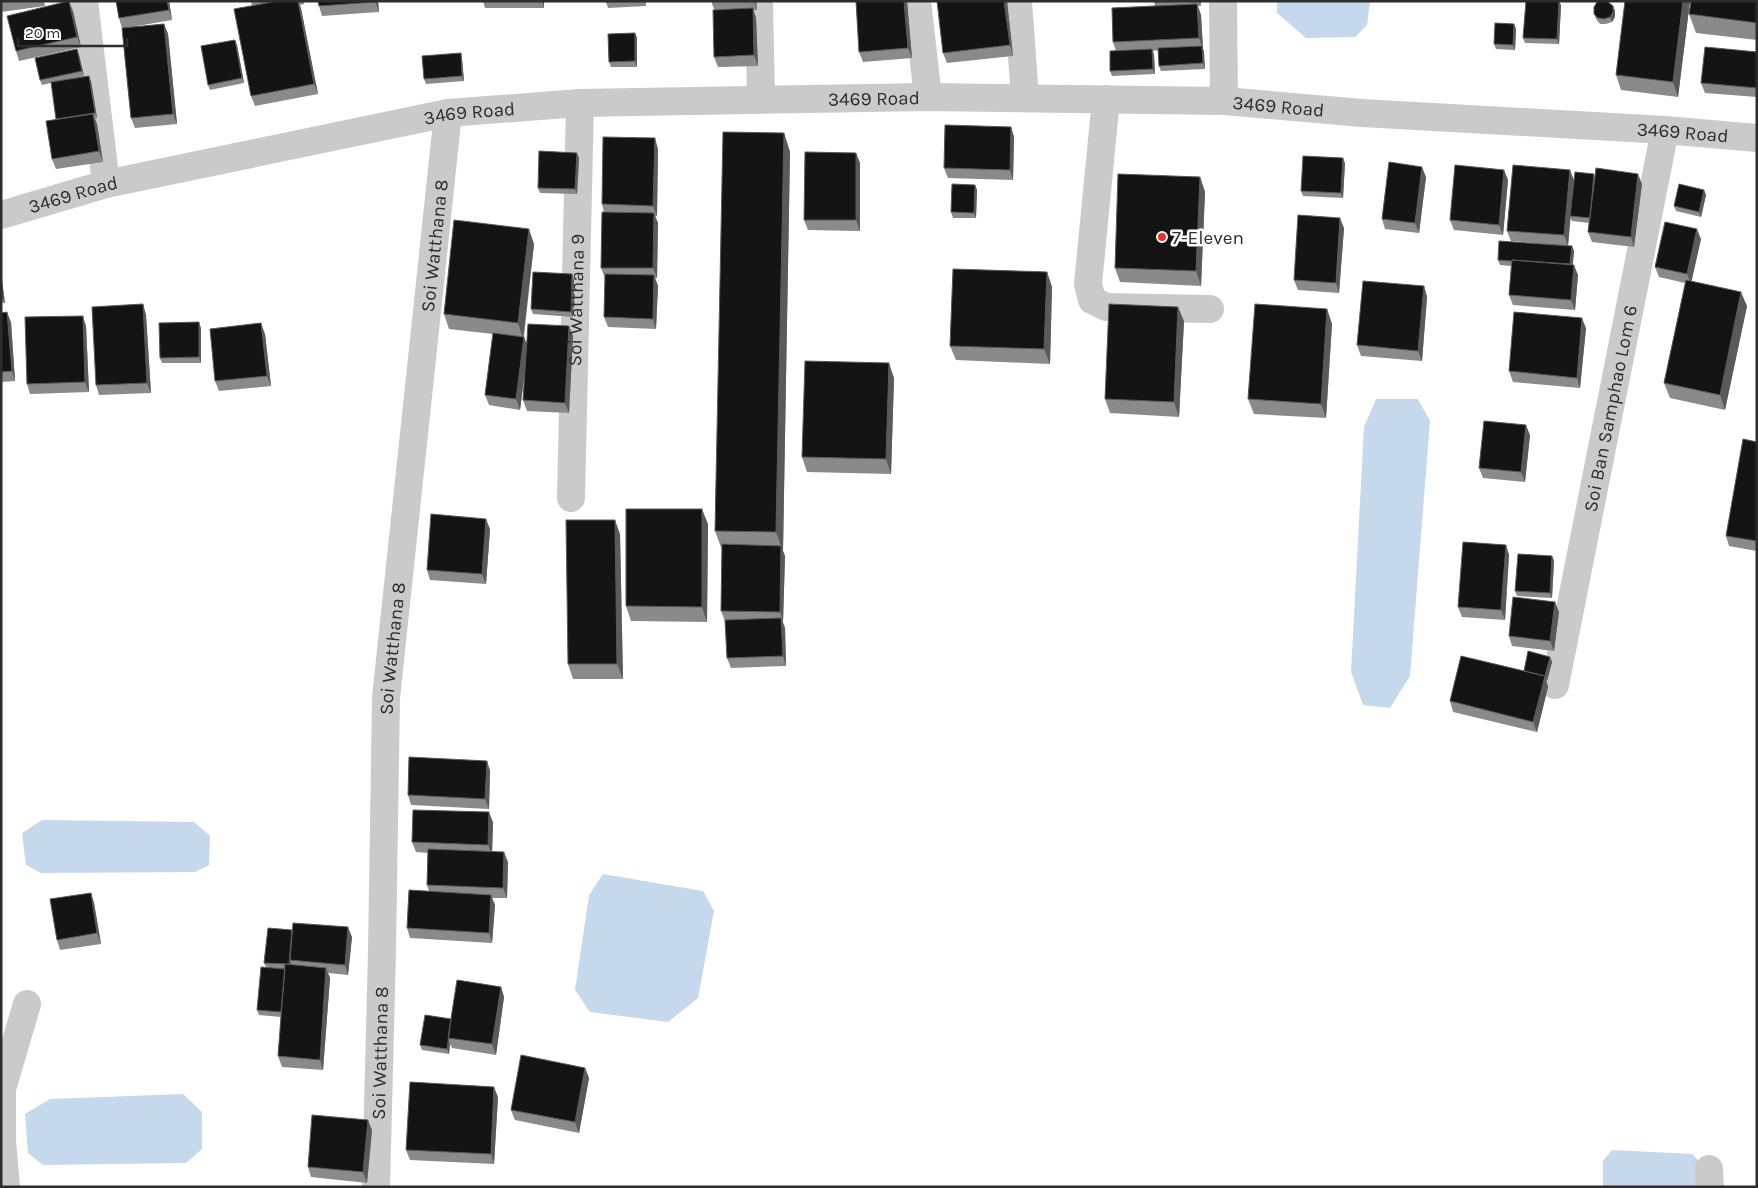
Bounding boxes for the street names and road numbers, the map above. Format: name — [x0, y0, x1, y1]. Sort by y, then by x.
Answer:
street label: 3469 Road — [828, 87, 920, 111]
street label: 3469 Road — [1232, 92, 1325, 122]
street label: 3469 Road — [422, 98, 516, 130]
street label: 3469 Road — [1636, 118, 1729, 147]
street label: 3469 Road — [26, 172, 120, 218]
street label: Soi Watthana 8 — [417, 178, 453, 313]
street label: Soi Watthana 9 — [564, 234, 589, 367]
street label: Soi Ban Samphao Lom 6 — [1580, 303, 1642, 514]
street label: Soi Watthana 8 — [376, 581, 410, 715]
street label: Soi Watthana 8 — [368, 986, 393, 1120]

